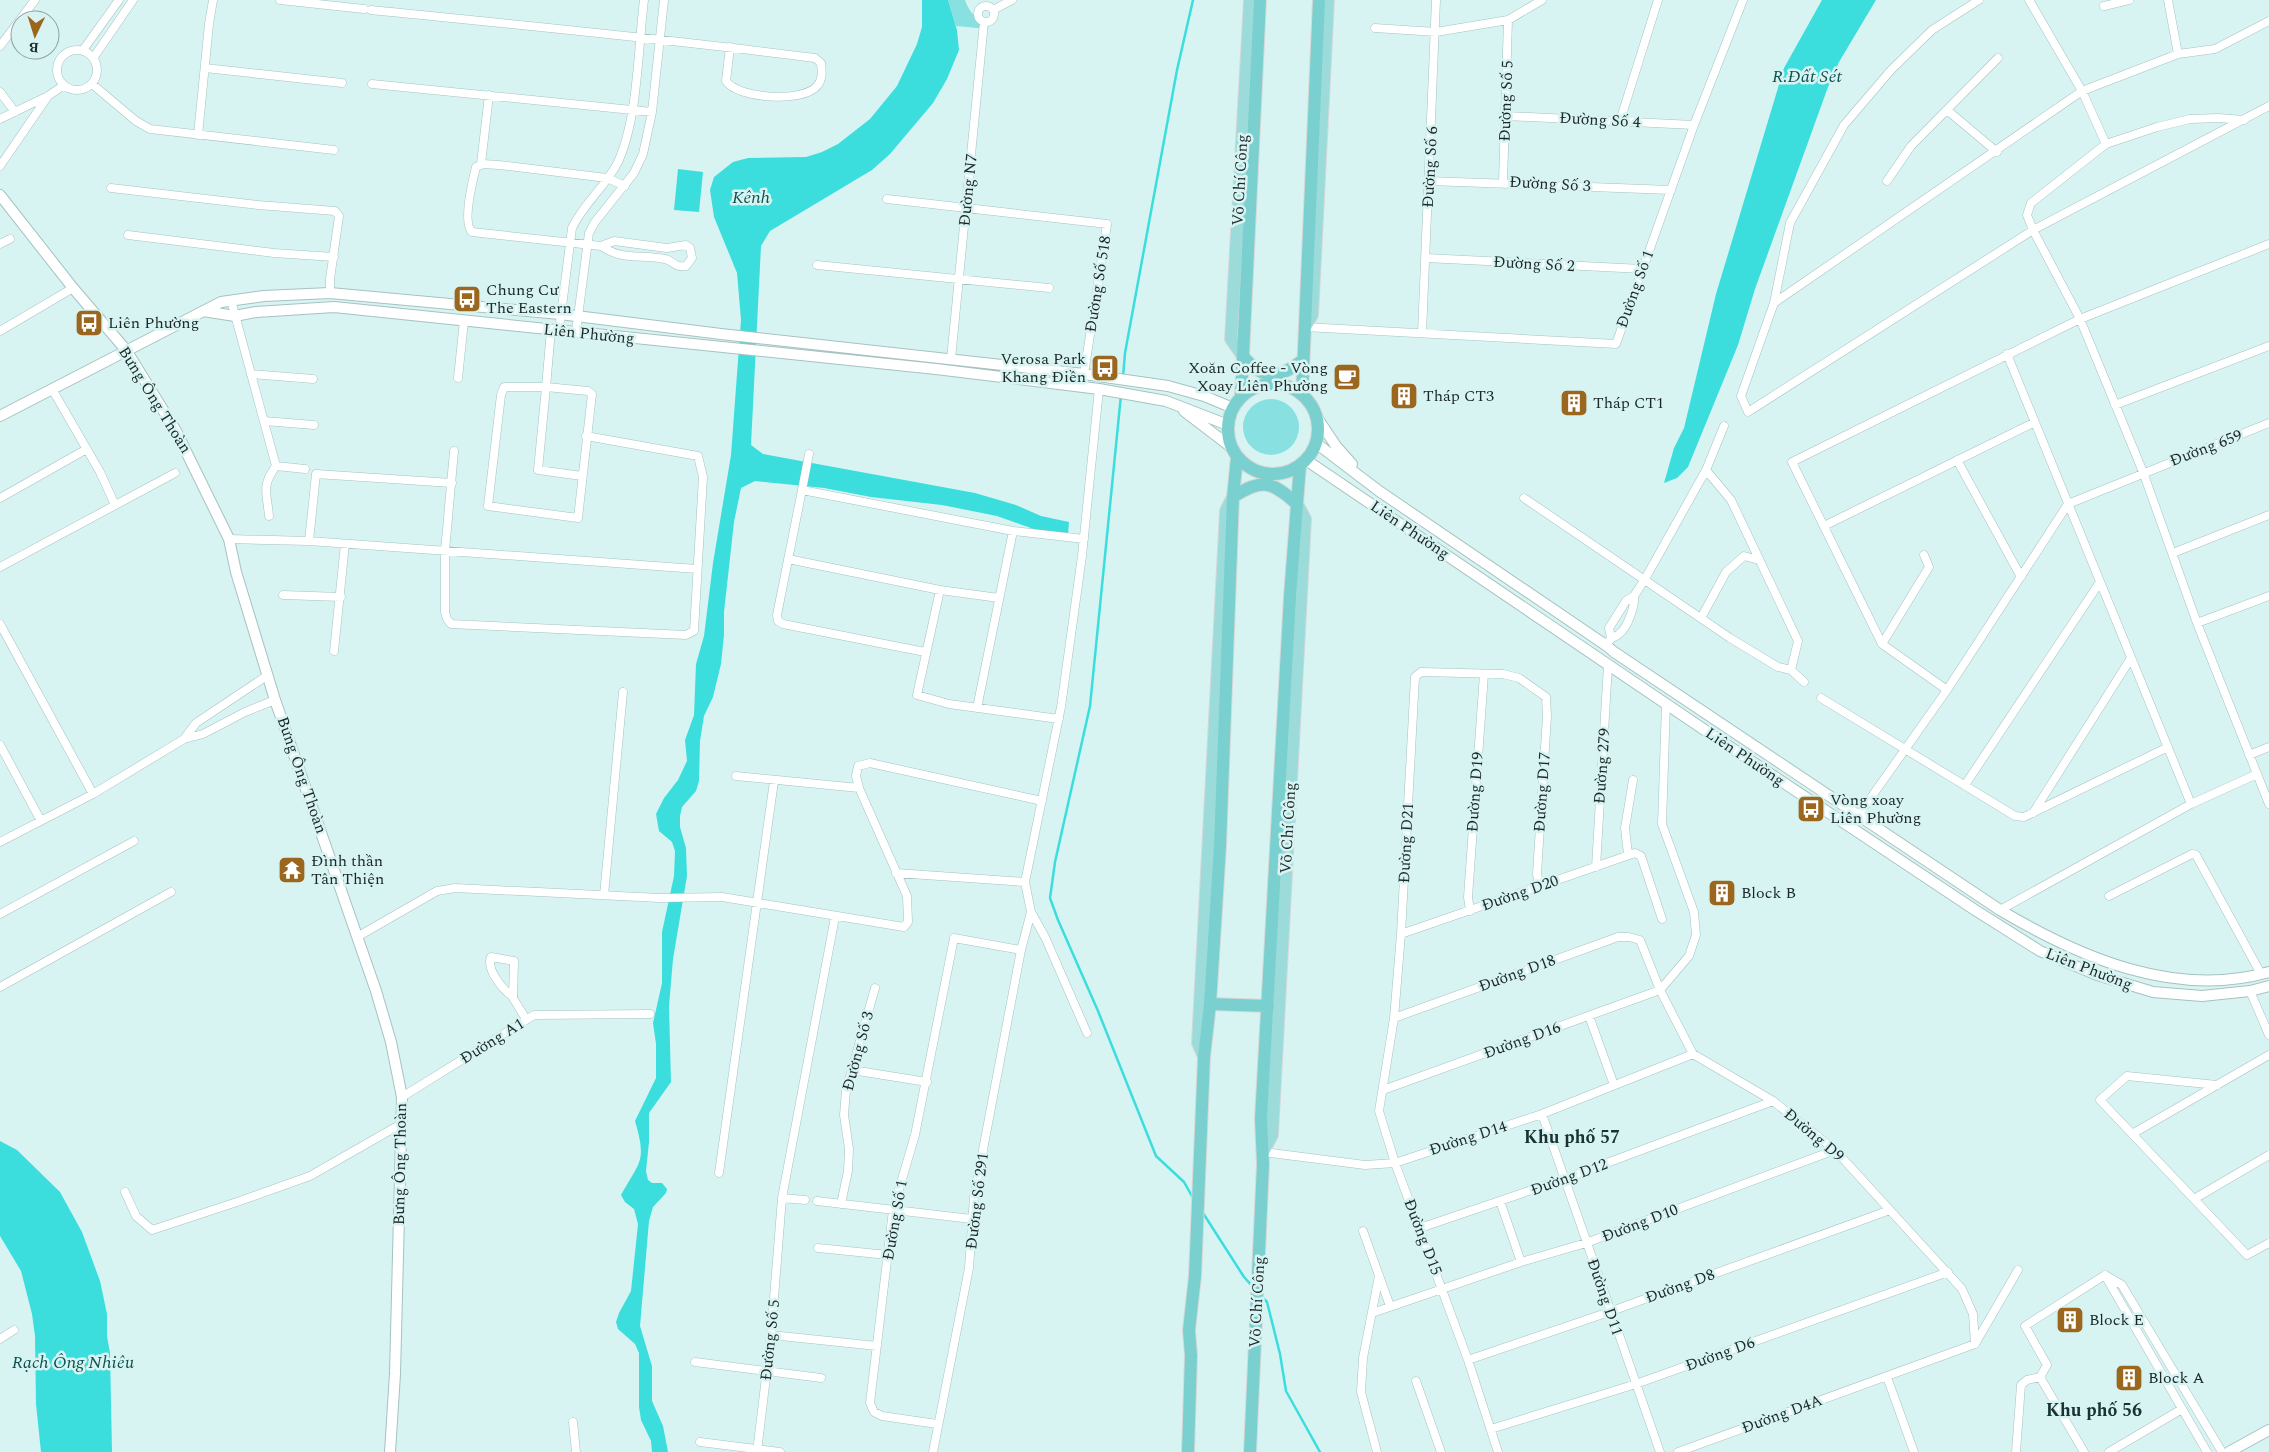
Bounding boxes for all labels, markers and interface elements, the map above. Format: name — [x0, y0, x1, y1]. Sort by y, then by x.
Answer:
north arrow — [10, 10, 60, 60]
text: B — [28, 37, 40, 58]
street label: Đường Số 5 — [1493, 60, 1519, 142]
water label: R.Đất Sét — [1772, 63, 1842, 90]
street label: Đường Số 4 — [1559, 106, 1641, 134]
street label: Đường Số 6 — [1416, 126, 1444, 208]
street label: Võ Chí Công — [1226, 134, 1254, 226]
street label: Đường N7 — [952, 153, 984, 227]
street label: Đường Số 3 — [1509, 170, 1591, 198]
water label: Kênh — [732, 184, 770, 211]
street label: Đường Số 518 — [1079, 234, 1117, 334]
street label: Đường Số 1 — [1610, 247, 1660, 331]
street label: Đường Số 2 — [1493, 250, 1575, 278]
place label: Chung Cư The Eastern — [486, 278, 572, 320]
bus stop icon: Chung Cư The Eastern — [452, 284, 482, 314]
bus stop icon: Liên Phường — [74, 308, 104, 338]
place label: Liên Phường — [108, 311, 199, 335]
street label: Liên Phường — [542, 317, 636, 351]
street label: Bưng Ông Thoàn — [112, 342, 198, 458]
place label: Verosa Park Khang Điền — [1000, 347, 1086, 389]
bus stop icon: Verosa Park Khang Điền — [1090, 353, 1120, 383]
place label: Xoăn Coffee - Vòng Xoay Liên Phường — [1188, 356, 1328, 398]
cafe icon: Xoăn Coffee - Vòng Xoay Liên Phường — [1332, 362, 1362, 392]
building icon: Tháp CT3 — [1389, 381, 1419, 411]
place label: Tháp CT3 — [1423, 384, 1494, 408]
building icon: Tháp CT1 — [1559, 388, 1589, 418]
place label: Tháp CT1 — [1593, 391, 1664, 415]
street label: Đường 659 — [2166, 423, 2246, 473]
street label: Liên Phường — [1365, 495, 1455, 565]
street label: Bưng Ông Thoàn — [271, 713, 333, 837]
street label: Liên Phường — [1700, 722, 1790, 792]
street label: Đường 279 — [1587, 727, 1617, 805]
street label: Đường D19 — [1460, 751, 1490, 833]
street label: Đường D17 — [1527, 751, 1557, 833]
street label: Võ Chí Công — [1274, 782, 1302, 874]
place label: Vòng xoay Liên Phường — [1830, 788, 1921, 830]
bus stop icon: Vòng xoay Liên Phường — [1796, 794, 1826, 824]
street label: Đường D21 — [1392, 802, 1420, 884]
place label: Đình thần Tân Thiện — [311, 849, 384, 891]
temple icon: Đình thần Tân Thiện — [277, 855, 307, 885]
street label: Đường D20 — [1478, 869, 1562, 917]
building icon: Block B — [1707, 878, 1737, 908]
place label: Block B — [1741, 881, 1796, 905]
street label: Liên Phường — [2042, 941, 2136, 997]
street label: Đường D18 — [1475, 948, 1559, 998]
street label: Đường Số 3 — [836, 1009, 880, 1093]
street label: Đường A1 — [455, 1012, 529, 1070]
street label: Đường D16 — [1480, 1015, 1564, 1065]
street label: Bưng Ông Thoàn — [387, 1103, 413, 1225]
street label: Đường D9 — [1779, 1103, 1849, 1167]
street label: Đường D14 — [1426, 1114, 1510, 1162]
district label: Khu phố 57 — [1524, 1124, 1620, 1151]
street label: Đường Số 291 — [959, 1151, 995, 1251]
street label: Đường D12 — [1527, 1152, 1611, 1202]
street label: Đường Số 1 — [876, 1178, 914, 1262]
street label: Đường D15 — [1397, 1195, 1449, 1279]
street label: Đường D10 — [1598, 1197, 1682, 1249]
street label: Đường D11 — [1581, 1255, 1629, 1339]
street label: Võ Chí Công — [1243, 1256, 1271, 1348]
street label: Đường D8 — [1642, 1262, 1718, 1310]
street label: Đường Số 5 — [754, 1298, 786, 1382]
building icon: Block E — [2055, 1305, 2085, 1335]
place label: Block E — [2089, 1308, 2144, 1332]
street label: Đường D6 — [1682, 1330, 1758, 1378]
water label: Rạch Ông Nhiêu — [12, 1349, 135, 1376]
building icon: Block A — [2114, 1363, 2144, 1393]
place label: Block A — [2148, 1366, 2204, 1390]
street label: Đường D4A — [1738, 1388, 1826, 1440]
district label: Khu phố 56 — [2046, 1397, 2142, 1424]

